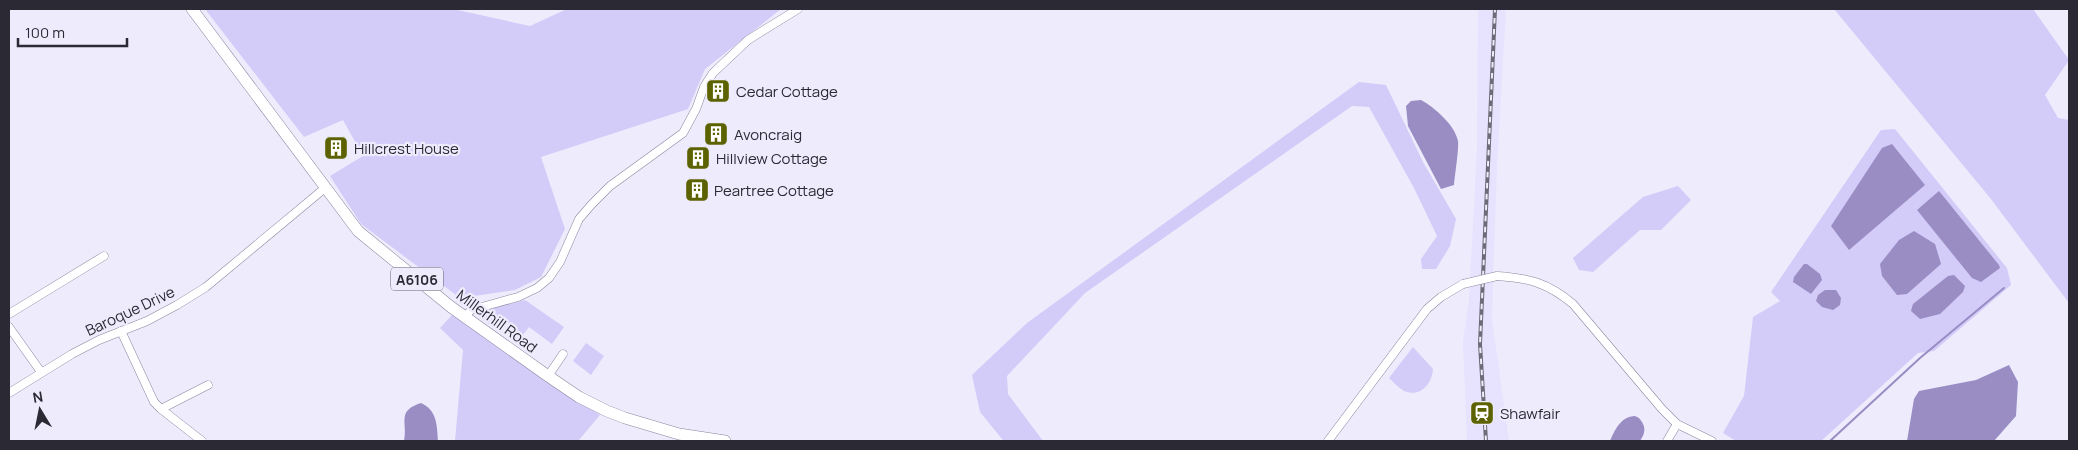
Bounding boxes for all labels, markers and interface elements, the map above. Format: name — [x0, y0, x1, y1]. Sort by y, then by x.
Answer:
scale bar — [18, 15, 126, 47]
text: 100 m — [25, 22, 65, 43]
building icon: Cedar Cottage — [705, 78, 731, 104]
place label: Cedar Cottage — [736, 81, 838, 102]
building icon: Avoncraig — [703, 121, 729, 147]
place label: Avoncraig — [734, 124, 802, 145]
building icon: Hillcrest House — [323, 135, 349, 161]
place label: Hillcrest House — [354, 138, 459, 159]
building icon: Hillview Cottage — [685, 145, 711, 171]
place label: Hillview Cottage — [716, 148, 828, 169]
building icon: Peartree Cottage — [684, 177, 710, 203]
place label: Peartree Cottage — [714, 180, 834, 201]
road number: A6106 — [391, 268, 443, 290]
street label: Baroque Drive — [82, 281, 178, 341]
street label: Millerhill Road — [452, 285, 542, 357]
north arrow — [15, 385, 65, 435]
text: N — [31, 386, 44, 407]
station icon: Shawfair — [1469, 400, 1495, 426]
place label: Shawfair — [1500, 403, 1561, 424]

